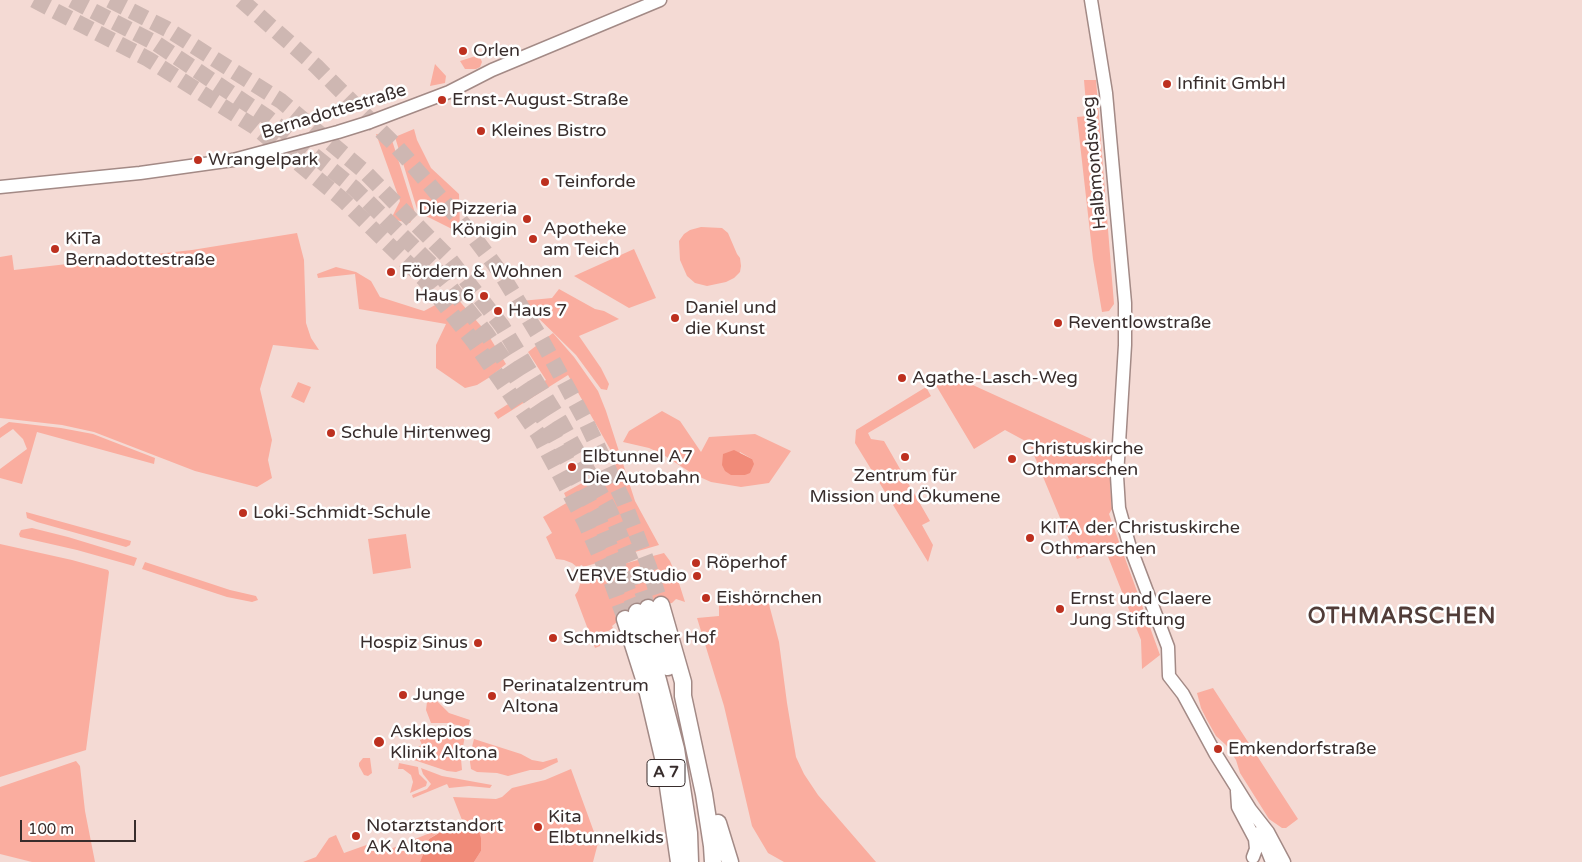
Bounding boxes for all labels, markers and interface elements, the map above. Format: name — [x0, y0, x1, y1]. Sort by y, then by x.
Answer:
place label: Orlen — [473, 40, 520, 62]
marker: Orlen — [457, 45, 469, 57]
place label: Infinit GmbH — [1177, 73, 1286, 95]
marker: Infinit GmbH — [1161, 78, 1173, 90]
street label: Bernadottestraße — [259, 80, 409, 144]
place label: Ernst-August-Straße — [452, 89, 628, 111]
marker: Ernst-August-Straße — [436, 94, 448, 106]
street label: Halbmondsweg — [1078, 96, 1112, 230]
place label: Kleines Bistro — [491, 120, 607, 142]
marker: Kleines Bistro — [475, 125, 487, 137]
place label: Wrangelpark — [208, 149, 318, 171]
marker: Wrangelpark — [192, 154, 204, 166]
place label: Teinforde — [555, 171, 636, 193]
marker: Teinforde — [539, 176, 551, 188]
place label: Die Pizzeria Königin — [418, 198, 517, 240]
marker: Die Pizzeria Königin — [521, 213, 533, 225]
place label: Apotheke am Teich — [543, 218, 626, 260]
place label: KiTa Bernadottestraße — [65, 228, 215, 270]
marker: Apotheke am Teich — [527, 233, 539, 245]
marker: KiTa Bernadottestraße — [49, 243, 61, 255]
place label: Fördern & Wohnen — [401, 261, 562, 283]
marker: Fördern & Wohnen — [385, 266, 397, 278]
place label: Haus 6 — [415, 285, 474, 307]
marker: Haus 6 — [478, 290, 490, 302]
place label: Daniel und die Kunst — [685, 297, 777, 340]
place label: Haus 7 — [508, 300, 567, 322]
marker: Haus 7 — [492, 305, 504, 317]
marker: Daniel und die Kunst — [669, 312, 681, 324]
place label: Reventlowstraße — [1068, 312, 1211, 334]
marker: Reventlowstraße — [1052, 317, 1064, 329]
place label: Agathe-Lasch-Weg — [912, 367, 1078, 389]
marker: Agathe-Lasch-Weg — [896, 372, 908, 384]
place label: Schule Hirtenweg — [341, 422, 491, 444]
marker: Schule Hirtenweg — [325, 427, 337, 439]
place label: Christuskirche Othmarschen — [1022, 438, 1144, 480]
place label: Elbtunnel A7 Die Autobahn — [582, 446, 700, 488]
marker: Zentrum für Mission und Ökumene — [899, 451, 911, 463]
marker: Christuskirche Othmarschen — [1006, 453, 1018, 465]
marker: Elbtunnel A7 Die Autobahn — [566, 461, 578, 473]
place label: Zentrum für Mission und Ökumene — [809, 465, 1001, 508]
place label: Loki-Schmidt-Schule — [253, 502, 431, 524]
marker: Loki-Schmidt-Schule — [237, 507, 249, 519]
place label: KITA der Christuskirche Othmarschen — [1040, 517, 1240, 560]
marker: KITA der Christuskirche Othmarschen — [1024, 532, 1036, 544]
place label: Röperhof — [706, 552, 787, 574]
marker: Röperhof — [690, 557, 702, 569]
place label: VERVE Studio — [566, 565, 687, 587]
marker: VERVE Studio — [691, 570, 703, 582]
place label: Eishörnchen — [716, 587, 822, 609]
place label: Ernst und Claere Jung Stiftung — [1070, 588, 1211, 630]
marker: Eishörnchen — [700, 592, 712, 604]
marker: Ernst und Claere Jung Stiftung — [1054, 603, 1066, 615]
district label: OTHMARSCHEN — [1306, 604, 1498, 630]
place label: Schmidtscher Hof — [563, 627, 716, 649]
place label: Hospiz Sinus — [360, 632, 468, 654]
marker: Schmidtscher Hof — [547, 632, 559, 644]
marker: Hospiz Sinus — [472, 637, 484, 649]
place label: Perinatalzentrum Altona — [502, 675, 649, 718]
place label: Junge — [413, 684, 465, 706]
marker: Junge — [397, 689, 409, 701]
marker: Perinatalzentrum Altona — [486, 690, 498, 702]
place label: Asklepios Klinik Altona — [390, 721, 498, 764]
marker: Asklepios Klinik Altona — [372, 735, 386, 749]
place label: Emkendorfstraße — [1228, 738, 1376, 760]
marker: Emkendorfstraße — [1212, 743, 1224, 755]
road number: A 7 — [647, 760, 685, 786]
place label: Kita Elbtunnelkids — [548, 806, 664, 849]
scale bar — [22, 810, 139, 842]
place label: Notarztstandort AK Altona — [366, 815, 503, 858]
text: 100 m — [28, 820, 74, 838]
marker: Kita Elbtunnelkids — [532, 821, 544, 833]
marker: Notarztstandort AK Altona — [350, 830, 362, 842]

